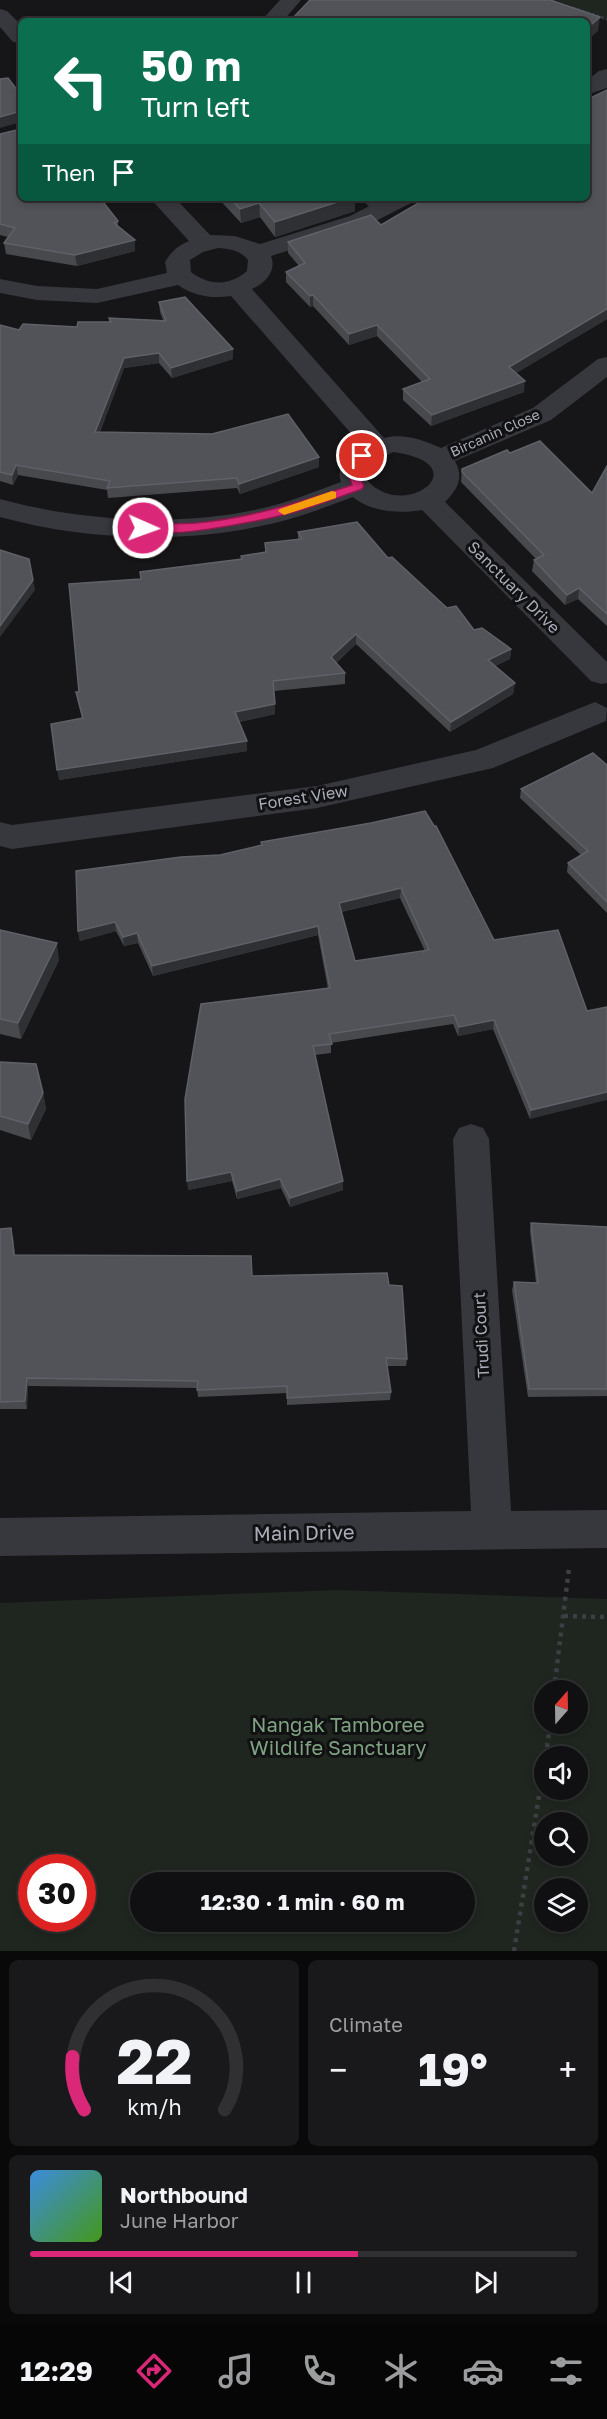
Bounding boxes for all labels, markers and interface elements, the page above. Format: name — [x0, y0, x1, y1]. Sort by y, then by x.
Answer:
text: 50 m — [141, 40, 241, 90]
icon: left — [42, 42, 120, 120]
text: Turn left — [141, 91, 250, 123]
icon: arrive — [107, 156, 140, 189]
text: Then — [42, 159, 95, 186]
street label: Bircanin Close — [447, 405, 542, 460]
pin — [336, 430, 387, 481]
icon: arrive — [345, 439, 378, 472]
position arrow — [111, 496, 175, 560]
street label: Sanctuary Drive — [464, 537, 564, 637]
street label: Forest View — [257, 780, 349, 814]
street label: Trudi Court — [469, 1292, 493, 1378]
street label: Main Drive — [253, 1519, 355, 1545]
north arrow — [534, 1680, 588, 1734]
map controls — [534, 1680, 588, 1932]
park label: Nangak Tamboree Wildlife Sanctuary — [250, 1712, 426, 1759]
button: sound — [534, 1746, 588, 1800]
button: search — [534, 1812, 588, 1866]
speed limit sign: 30 — [18, 1854, 96, 1932]
button: layers — [534, 1878, 588, 1932]
text: 12:30 · 1 min · 60 m — [200, 1888, 405, 1915]
text: Climate — [329, 2012, 403, 2036]
text: 22 — [116, 2023, 192, 2098]
text: 19° — [418, 2042, 488, 2096]
text: − — [329, 2050, 347, 2089]
text: + — [559, 2050, 577, 2089]
text: km/h — [127, 2094, 181, 2120]
text: Northbound — [120, 2181, 248, 2208]
text: June Harbor — [120, 2208, 239, 2232]
icon: previous — [105, 2266, 138, 2299]
icon: pause — [287, 2266, 320, 2299]
icon: next — [469, 2266, 502, 2299]
icon: directions — [133, 2350, 175, 2392]
icon: music — [215, 2350, 257, 2392]
icon: phone — [298, 2350, 340, 2392]
icon: climate — [380, 2350, 422, 2392]
icon: car — [462, 2350, 504, 2392]
icon: filters — [545, 2350, 587, 2392]
text: 12:29 — [20, 2355, 93, 2387]

